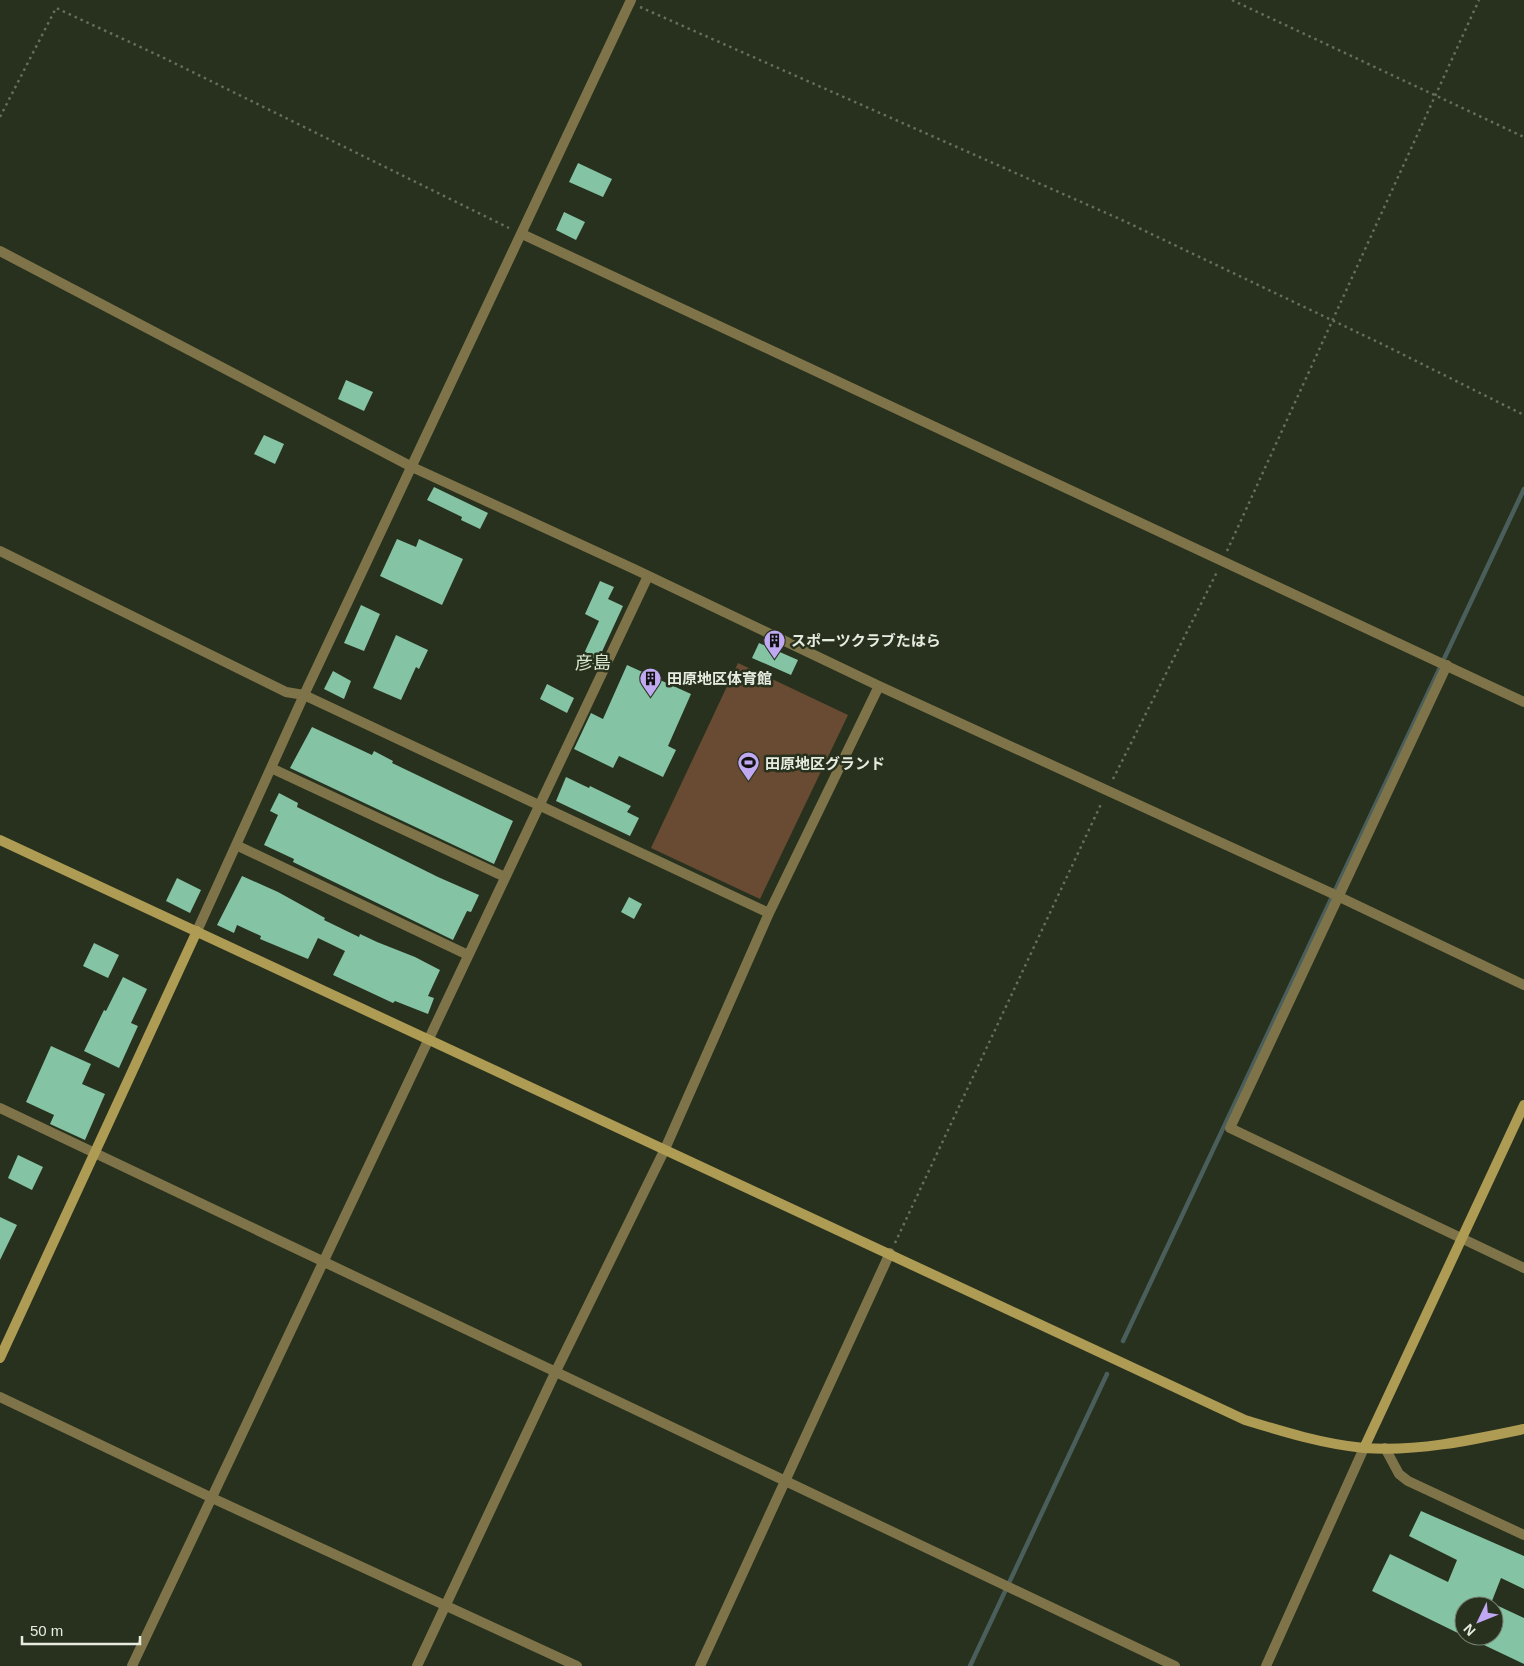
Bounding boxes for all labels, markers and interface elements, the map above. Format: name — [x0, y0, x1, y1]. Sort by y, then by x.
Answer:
building icon: スポーツクラブたはら — [763, 628, 787, 659]
place label: スポーツクラブたはら — [791, 632, 941, 649]
district label: 彦島 — [575, 653, 611, 673]
building icon: 田原地区体育館 — [639, 666, 663, 697]
place label: 田原地区体育館 — [667, 670, 772, 687]
sports icon: 田原地区グランド — [737, 751, 761, 782]
place label: 田原地区グランド — [765, 755, 885, 772]
north arrow — [1454, 1596, 1504, 1646]
scale bar — [22, 1614, 140, 1646]
text: N — [1460, 1621, 1479, 1639]
text: 50 m — [30, 1622, 63, 1639]

